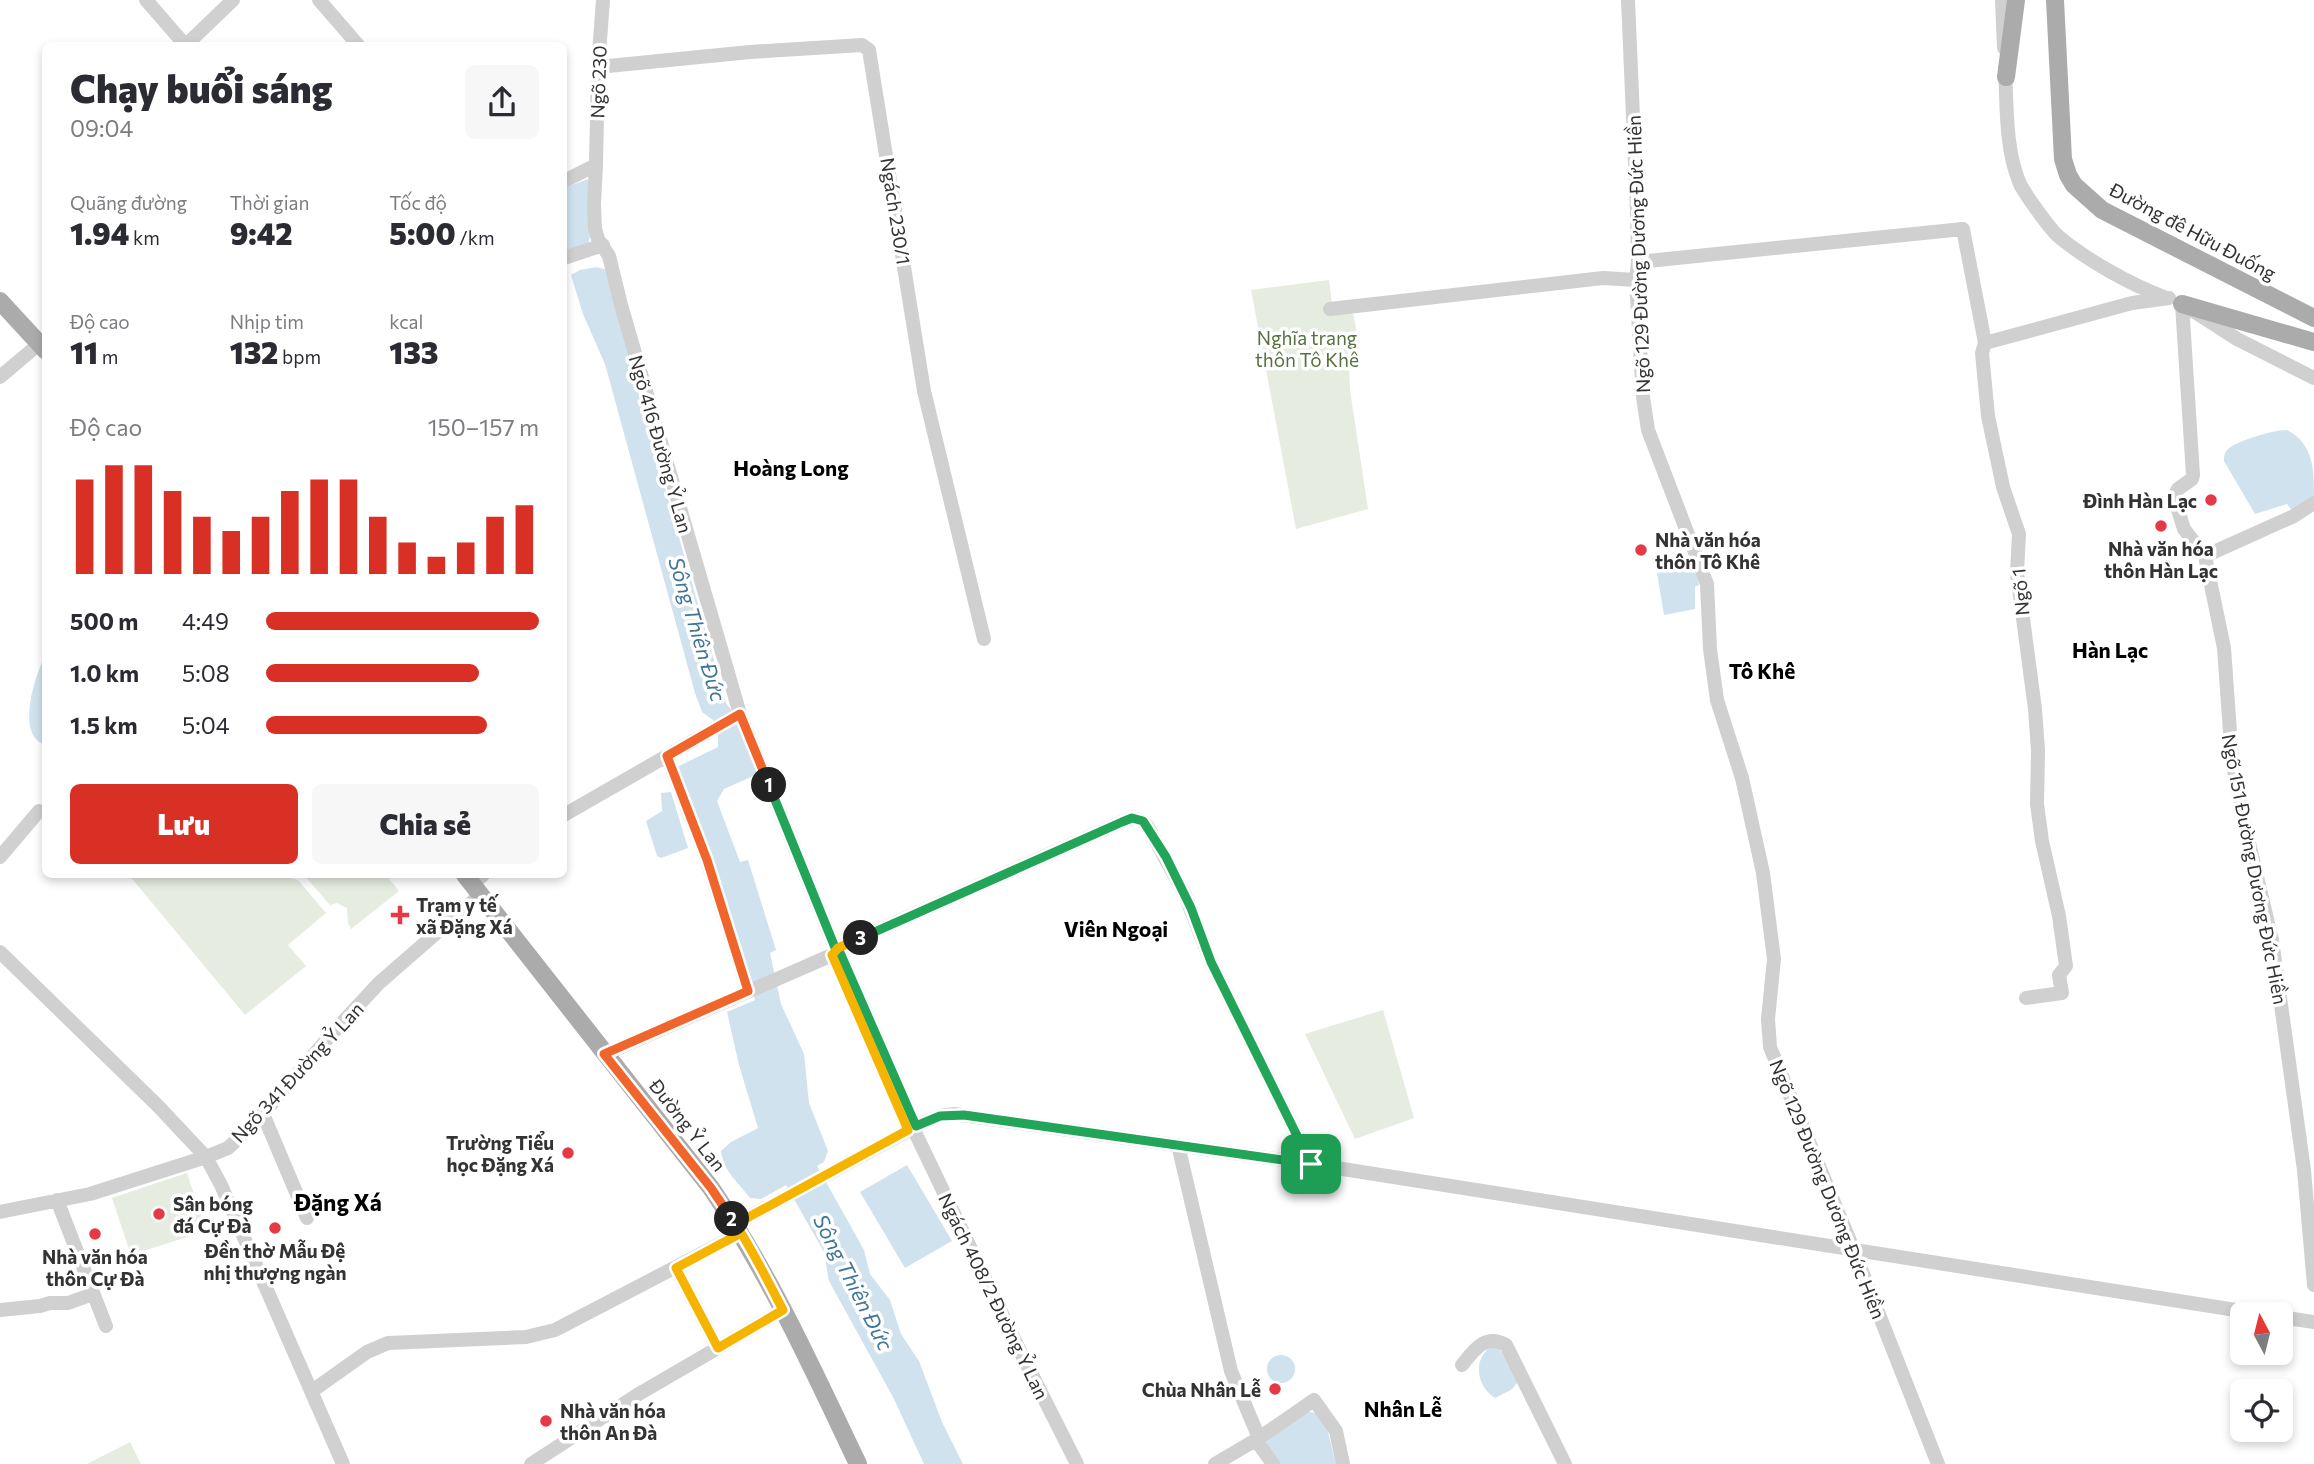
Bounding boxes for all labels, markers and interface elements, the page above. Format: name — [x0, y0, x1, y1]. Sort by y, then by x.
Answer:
street label: Ngõ 230 — [585, 45, 611, 119]
text: Chạy buổi sáng — [70, 64, 333, 111]
button: share — [465, 65, 539, 139]
text: 09:04 — [70, 114, 133, 142]
street label: Ngõ 129 Đường Dương Đức Hiền — [1622, 115, 1654, 393]
street label: Ngách 230/1 — [876, 156, 916, 266]
street label: Đường đê Hữu Đuống — [2105, 177, 2280, 285]
text: Quãng đường — [70, 191, 187, 214]
text: Thời gian — [230, 191, 309, 214]
text: Tốc độ — [389, 191, 447, 214]
text: 1.94 — [70, 214, 129, 251]
text: 9:42 — [230, 214, 293, 251]
text: 5:00 — [389, 214, 456, 251]
text: km — [129, 226, 160, 249]
text: /km — [456, 226, 495, 249]
text: Độ cao — [70, 310, 130, 333]
text: Nhịp tim — [230, 310, 304, 333]
text: kcal — [389, 310, 423, 333]
park label: Nghĩa trang thôn Tô Khê — [1255, 326, 1359, 371]
text: 11 — [70, 333, 98, 370]
text: 132 — [230, 333, 278, 370]
text: 133 — [389, 333, 438, 370]
text: m — [98, 345, 118, 368]
text: bpm — [278, 345, 321, 368]
street label: Ngõ 416 Đường Ỷ Lan — [625, 352, 698, 536]
text: Độ cao — [70, 413, 142, 441]
text: 150–157 m — [428, 413, 539, 441]
district label: Hoàng Long — [733, 455, 849, 480]
place label: Đình Hàn Lạc — [2082, 489, 2197, 513]
marker: Đình Hàn Lạc — [2203, 492, 2219, 508]
marker: Nhà văn hóa thôn Hàn Lạc — [2153, 518, 2169, 534]
place label: Nhà văn hóa thôn Tô Khê — [1655, 528, 1761, 573]
place label: Nhà văn hóa thôn Hàn Lạc — [2104, 537, 2218, 583]
marker: Nhà văn hóa thôn Tô Khê — [1633, 542, 1649, 558]
water label: Sông Thiên Đức — [664, 554, 732, 705]
street label: Ngõ 1 — [2006, 567, 2034, 617]
text: 500 m — [70, 607, 138, 635]
text: 4:49 — [182, 607, 229, 635]
district label: Hàn Lạc — [2072, 637, 2148, 663]
district label: Tô Khê — [1729, 658, 1795, 683]
text: 1.0 km — [70, 659, 139, 687]
text: 5:08 — [182, 659, 230, 687]
text: 1.5 km — [70, 711, 138, 739]
text: 5:04 — [182, 711, 229, 739]
street label: Ngõ 151 Đường Dương Đức Hiền — [2217, 732, 2293, 1006]
pin: 1 — [752, 768, 786, 802]
text: 1 — [764, 773, 773, 796]
button: Lưu — [70, 784, 298, 864]
button: Chia sẻ — [312, 784, 539, 864]
place label: Trạm y tế xã Đặng Xá — [416, 893, 513, 939]
marker: Trạm y tế xã Đặng Xá — [390, 905, 410, 925]
district label: Viên Ngoại — [1064, 916, 1168, 942]
pin: 3 — [844, 920, 878, 956]
text: 3 — [855, 926, 866, 949]
street label: Ngõ 341 Đường Ỷ Lan — [225, 996, 368, 1147]
street label: Ngõ 129 Đường Dương Đức Hiền — [1765, 1056, 1891, 1322]
street label: Đường Ỷ Lan — [644, 1073, 732, 1176]
place label: Trường Tiểu học Đặng Xá — [446, 1130, 554, 1177]
pin — [1281, 1134, 1341, 1194]
marker: Trường Tiểu học Đặng Xá — [560, 1145, 576, 1161]
icon: arrive — [1292, 1145, 1330, 1183]
district label: Đặng Xá — [293, 1188, 382, 1216]
street label: Ngách 408/2 Đường Ỷ Lan — [934, 1189, 1055, 1403]
place label: Sân bóng đá Cự Đà — [173, 1192, 254, 1238]
pin: 2 — [714, 1202, 750, 1236]
marker: Sân bóng đá Cự Đà — [151, 1206, 167, 1222]
text: 2 — [726, 1207, 737, 1230]
water label: Sông Thiên Đức — [809, 1210, 899, 1355]
marker: Đền thờ Mẫu Đệ nhị thượng ngàn — [267, 1220, 283, 1236]
marker: Nhà văn hóa thôn Cự Đà — [87, 1226, 103, 1242]
place label: Đền thờ Mẫu Đệ nhị thượng ngàn — [204, 1239, 346, 1285]
place label: Nhà văn hóa thôn Cự Đà — [42, 1245, 148, 1291]
north arrow — [2230, 1302, 2292, 1365]
map controls — [2230, 1302, 2293, 1442]
place label: Chùa Nhân Lễ — [1142, 1378, 1261, 1401]
button: locate — [2230, 1379, 2293, 1442]
marker: Chùa Nhân Lễ — [1267, 1381, 1283, 1397]
district label: Nhân Lễ — [1364, 1396, 1442, 1421]
place label: Nhà văn hóa thôn An Đà — [560, 1399, 666, 1444]
marker: Nhà văn hóa thôn An Đà — [538, 1413, 554, 1429]

